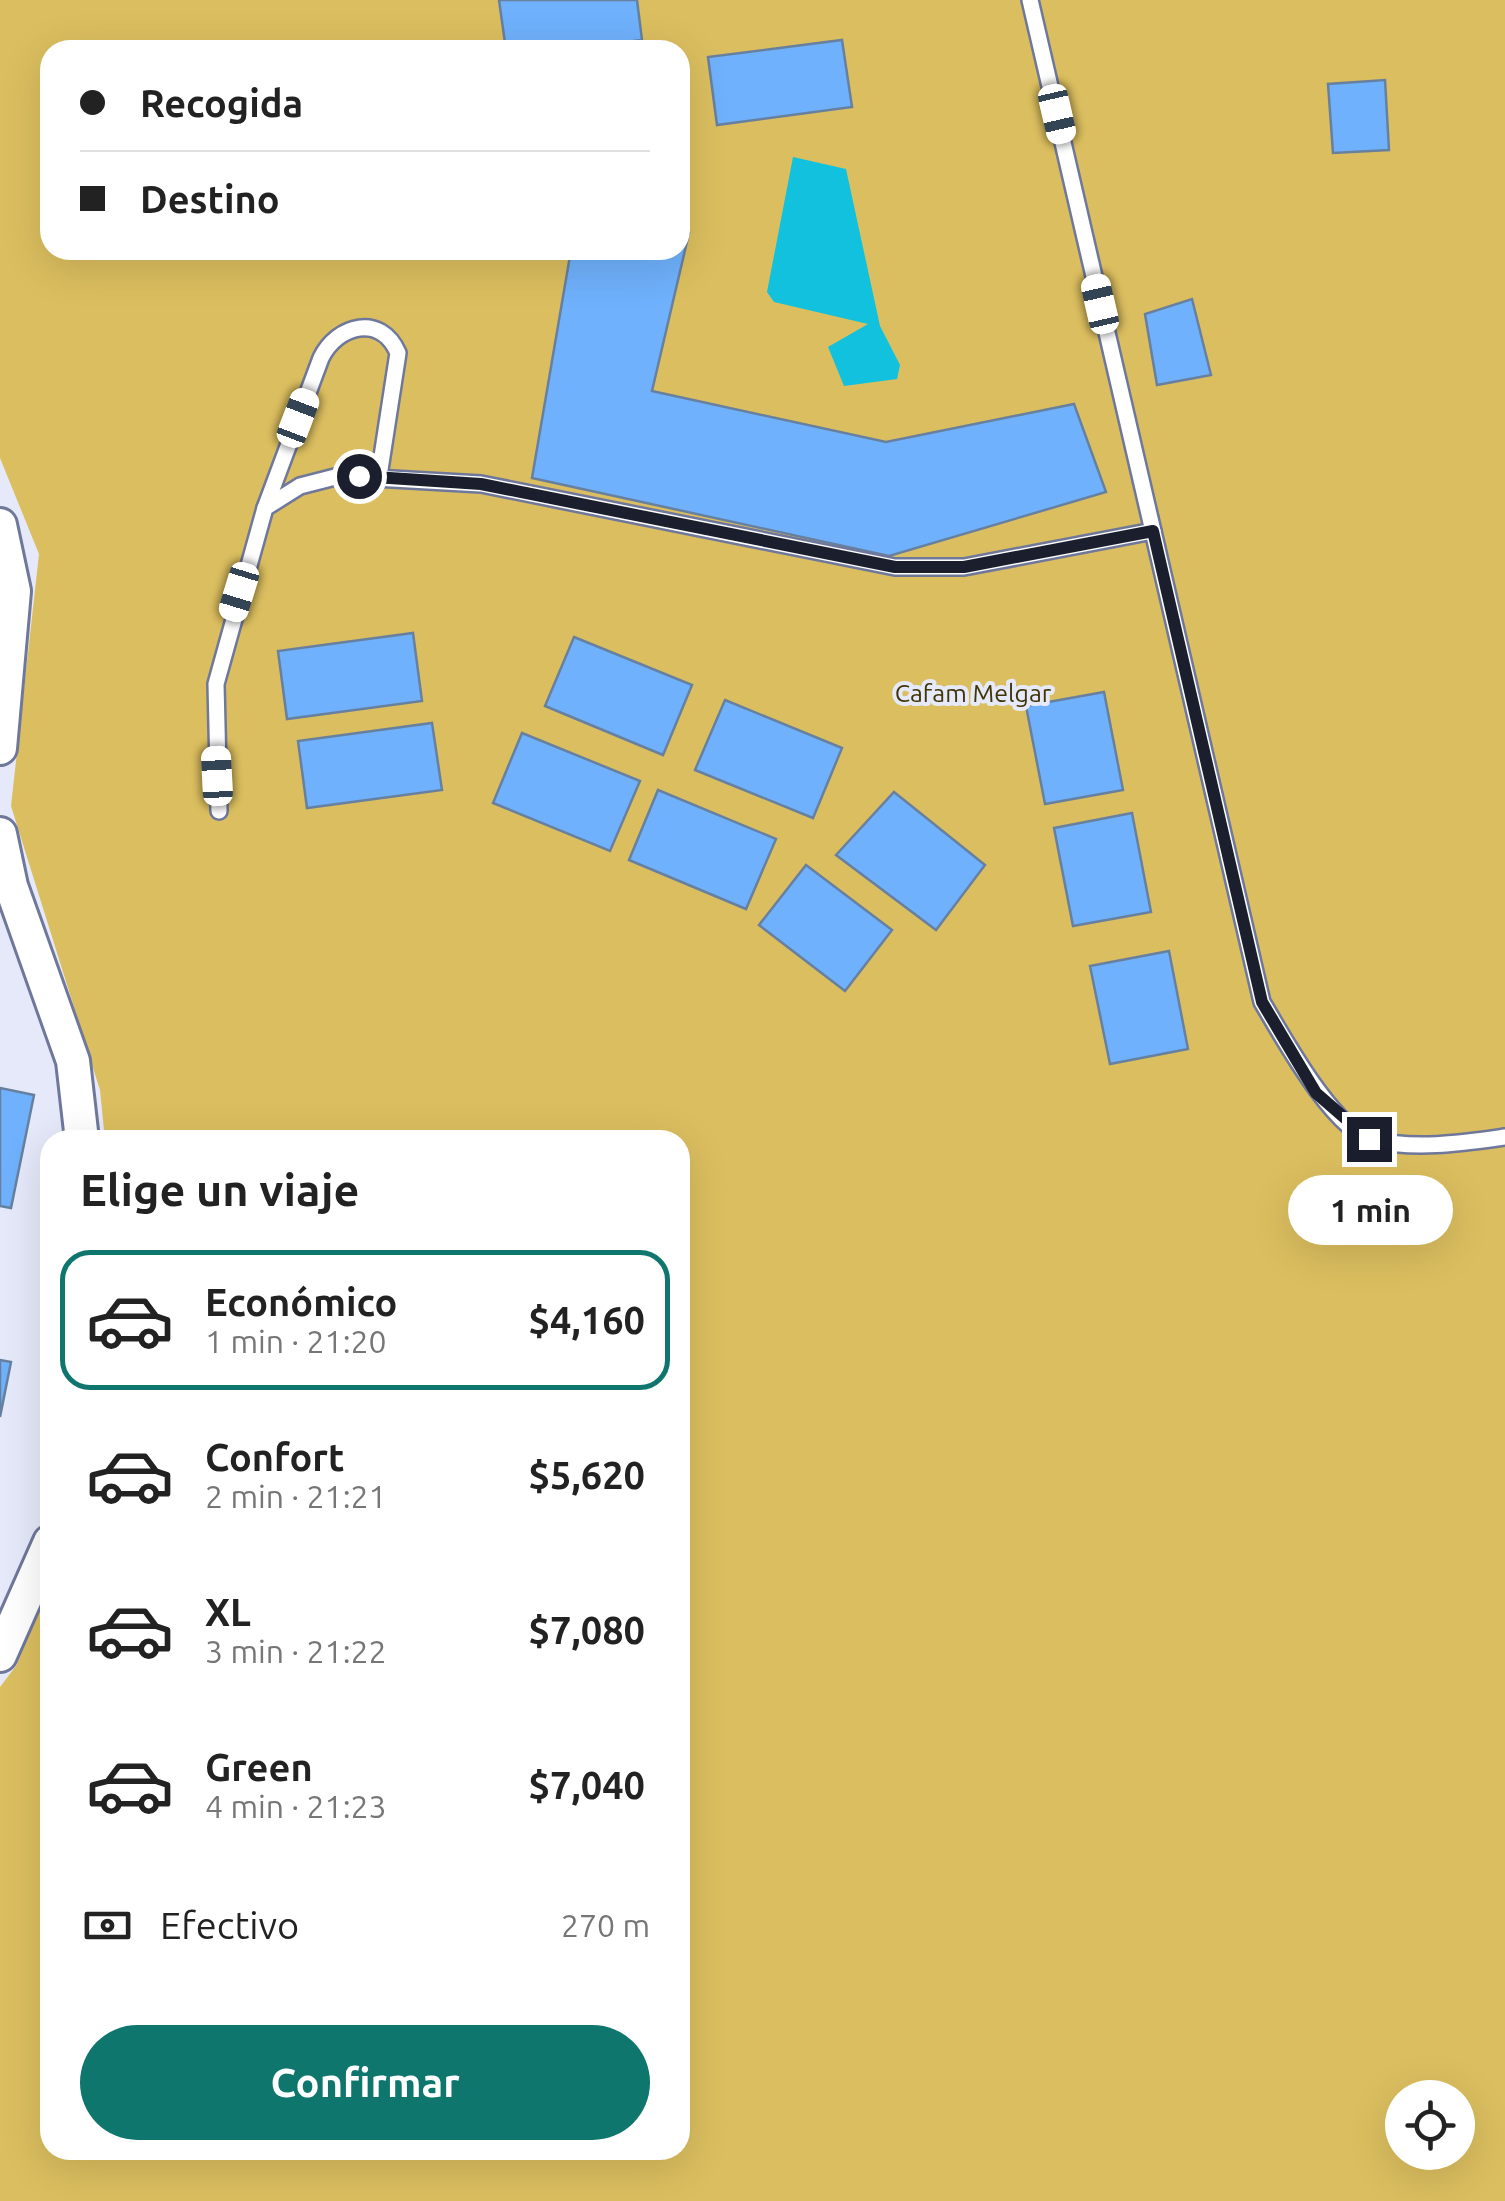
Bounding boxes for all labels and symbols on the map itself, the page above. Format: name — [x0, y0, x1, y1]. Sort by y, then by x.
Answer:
car — [1036, 81, 1078, 147]
car — [1079, 271, 1121, 337]
car — [273, 385, 323, 451]
route start — [337, 454, 382, 499]
car — [216, 559, 262, 625]
park label: Cafam Melgar — [895, 679, 1052, 707]
car — [200, 745, 234, 807]
route end — [1347, 1117, 1392, 1162]
callout: 1 min — [1286, 1174, 1452, 1244]

